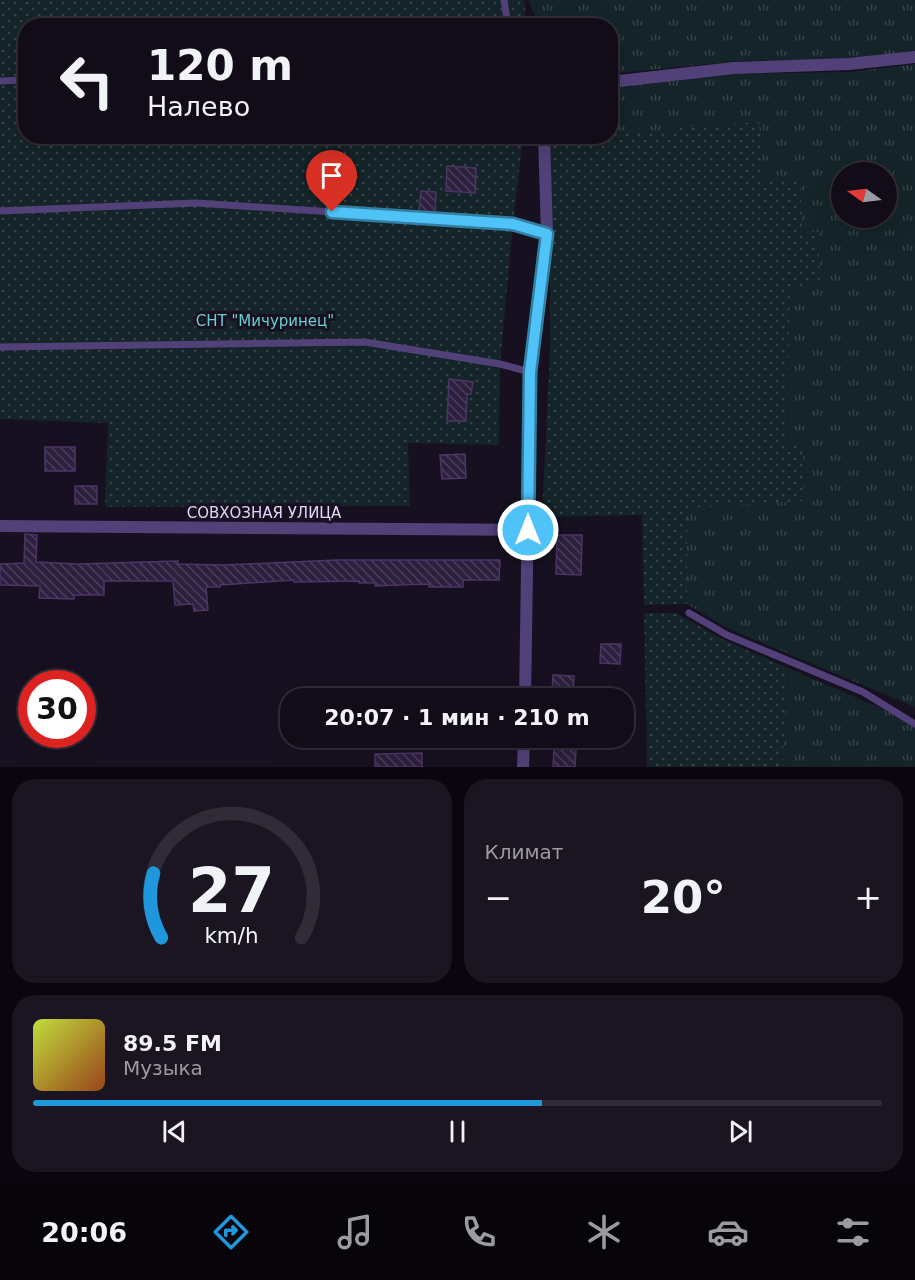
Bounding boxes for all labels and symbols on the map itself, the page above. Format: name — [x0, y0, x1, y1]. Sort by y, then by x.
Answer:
pin — [306, 150, 357, 212]
north arrow — [831, 162, 897, 228]
park label: СНТ "Мичуринец" — [196, 312, 334, 330]
position arrow — [496, 498, 560, 562]
street label: СОВХОЗНАЯ УЛИЦА — [187, 504, 342, 522]
speed limit sign: 30 — [18, 670, 96, 748]

